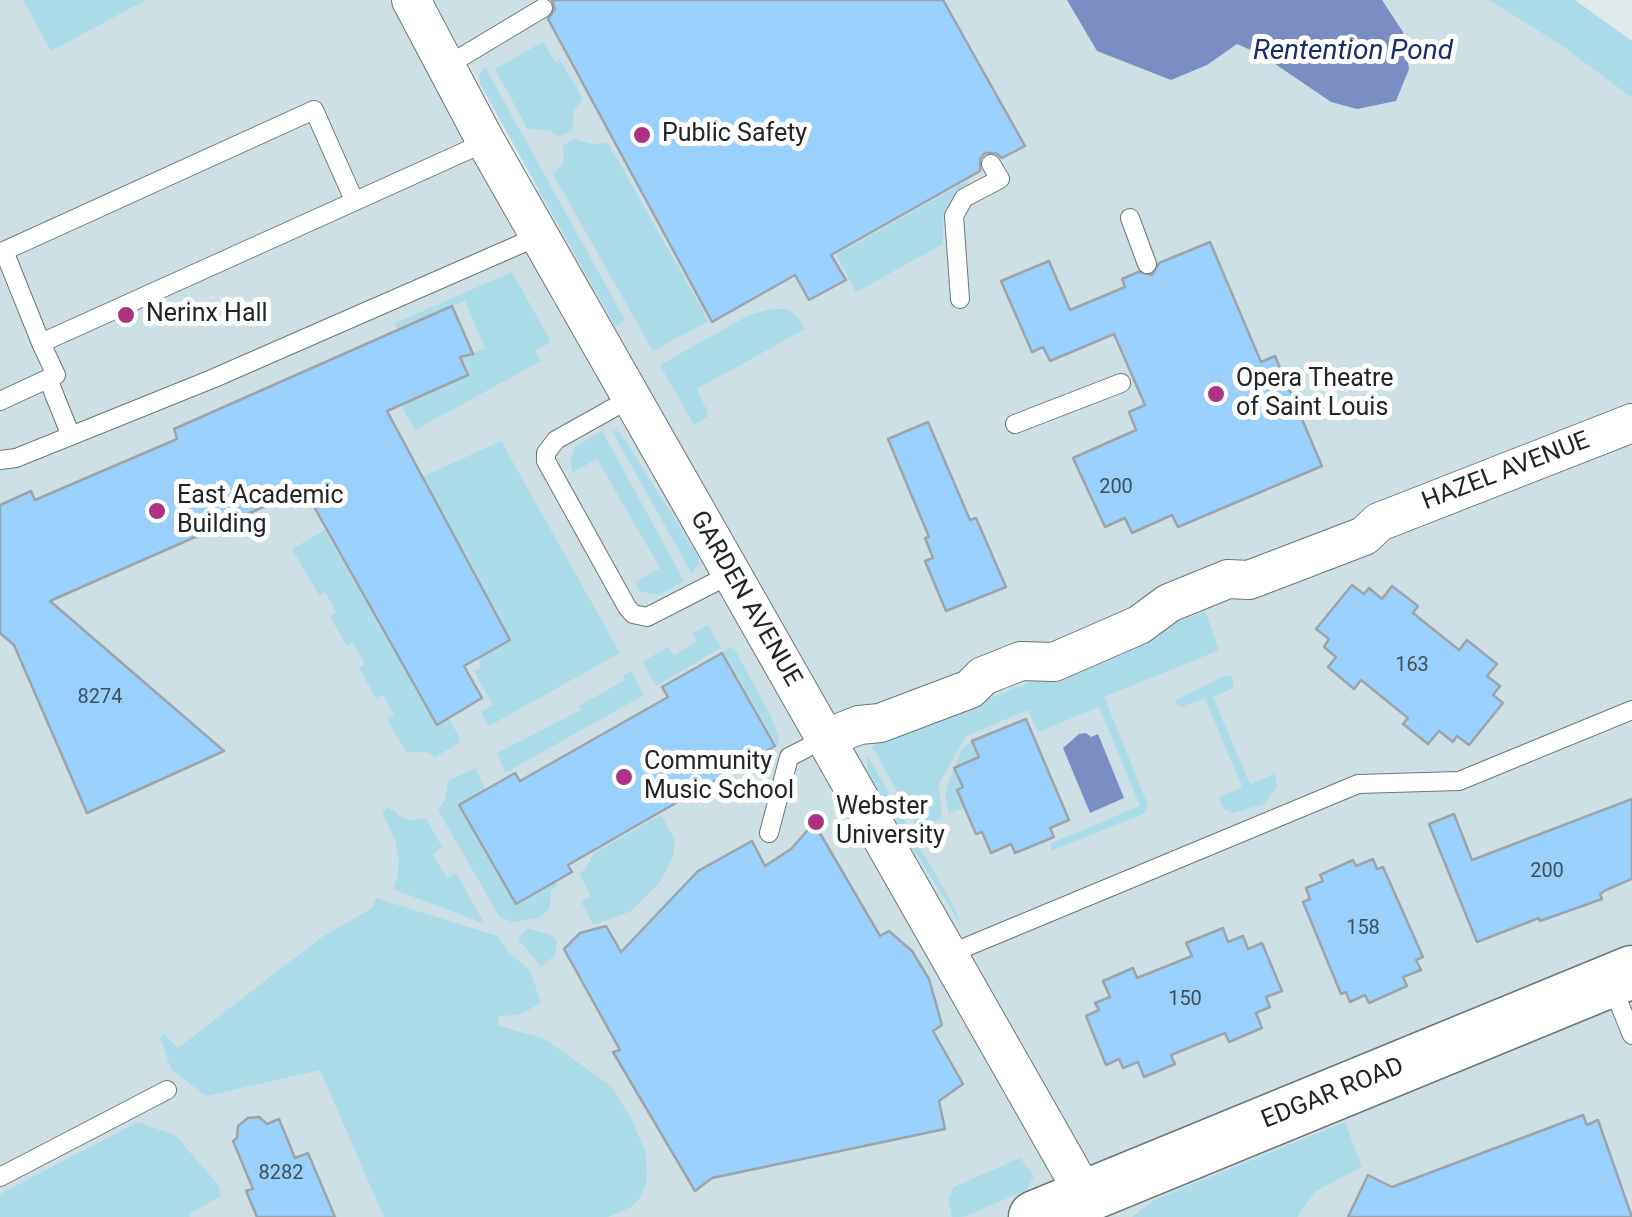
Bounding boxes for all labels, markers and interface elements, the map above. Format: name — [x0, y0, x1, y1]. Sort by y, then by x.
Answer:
water label: Rentention Pond — [1253, 35, 1453, 69]
place label: Public Safety — [662, 120, 807, 150]
marker: Public Safety — [631, 124, 653, 146]
place label: Nerinx Hall — [146, 300, 268, 330]
marker: Nerinx Hall — [115, 304, 137, 326]
place label: Opera Theatre of Saint Louis — [1236, 365, 1393, 424]
marker: Opera Theatre of Saint Louis — [1205, 383, 1227, 405]
street label: HAZEL AVENUE — [1418, 426, 1594, 518]
house number: 200 — [1099, 476, 1133, 500]
place label: East Academic Building — [177, 482, 344, 541]
marker: East Academic Building — [146, 500, 168, 522]
street label: GARDEN AVENUE — [683, 506, 807, 692]
house number: 163 — [1395, 654, 1429, 678]
house number: 8274 — [78, 686, 122, 710]
place label: Community Music School — [644, 748, 794, 807]
marker: Community Music School — [613, 766, 635, 788]
place label: Webster University — [836, 793, 945, 852]
marker: Webster University — [805, 811, 827, 833]
house number: 200 — [1530, 860, 1564, 884]
house number: 158 — [1346, 917, 1380, 941]
house number: 150 — [1168, 988, 1202, 1012]
street label: EDGAR ROAD — [1258, 1052, 1408, 1136]
house number: 8282 — [259, 1162, 303, 1186]

